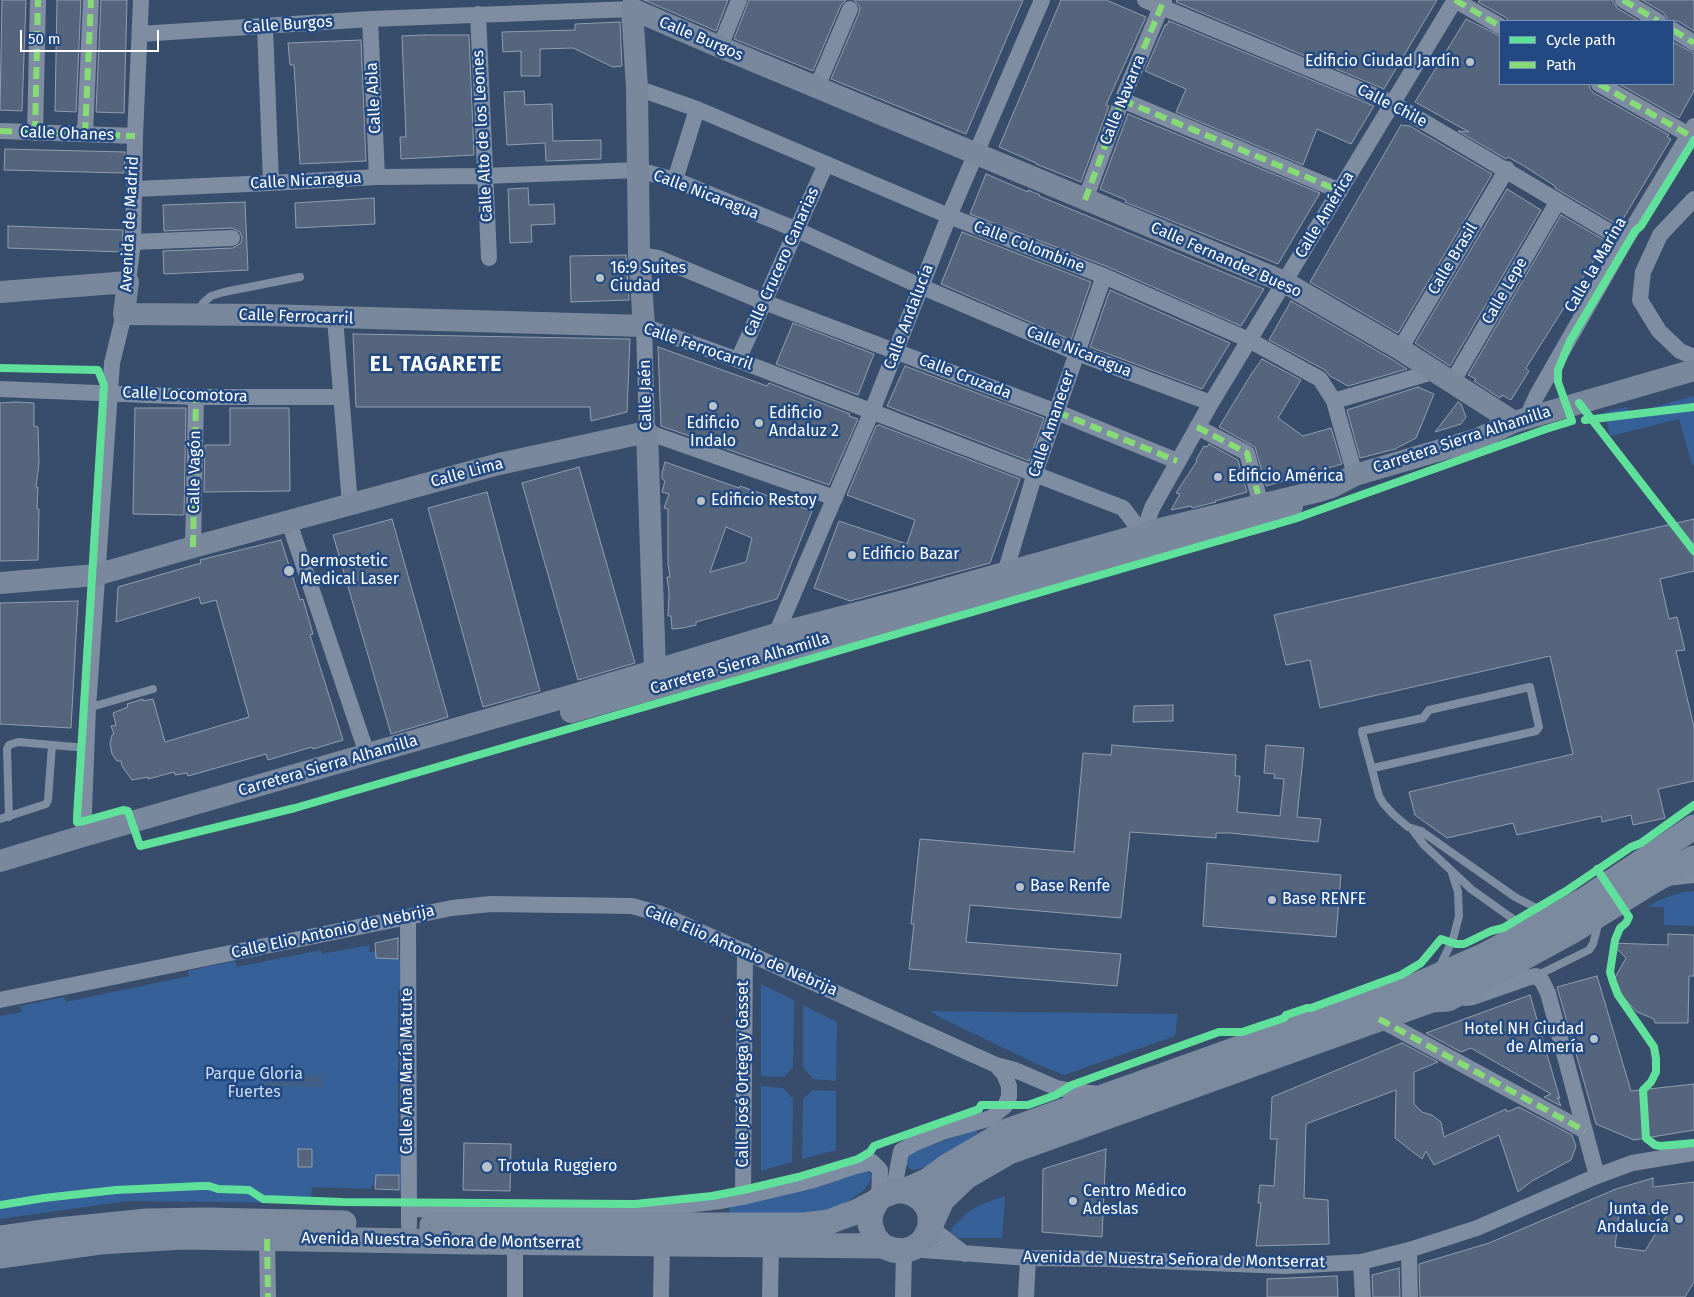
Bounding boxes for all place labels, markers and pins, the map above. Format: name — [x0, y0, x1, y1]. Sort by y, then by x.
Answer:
place label: Edificio Ciudad Jardín — [1305, 52, 1460, 72]
marker: Edificio Ciudad Jardín — [1464, 56, 1476, 68]
place label: 16:9 Suites Ciudad — [610, 259, 686, 297]
marker: 16:9 Suites Ciudad — [594, 272, 606, 284]
marker: Edificio Indalo — [707, 400, 719, 412]
place label: Edificio Andaluz 2 — [769, 404, 839, 442]
place label: Edificio Indalo — [686, 414, 740, 452]
marker: Edificio Andaluz 2 — [753, 417, 765, 429]
place label: Edificio América — [1228, 467, 1344, 487]
marker: Edificio América — [1212, 471, 1224, 483]
place label: Edificio Restoy — [711, 491, 817, 511]
marker: Edificio Restoy — [695, 495, 707, 507]
place label: Edificio Bazar — [862, 545, 959, 565]
marker: Edificio Bazar — [846, 549, 858, 561]
place label: Dermostetic Medical Laser — [300, 552, 399, 590]
marker: Dermostetic Medical Laser — [282, 564, 296, 578]
place label: Base Renfe — [1030, 877, 1110, 897]
marker: Base Renfe — [1014, 881, 1026, 893]
place label: Base RENFE — [1282, 890, 1366, 910]
marker: Base RENFE — [1266, 894, 1278, 906]
place label: Hotel NH Ciudad de Almería — [1464, 1020, 1584, 1058]
marker: Hotel NH Ciudad de Almería — [1588, 1033, 1600, 1045]
place label: Trotula Ruggiero — [498, 1157, 617, 1177]
marker: Trotula Ruggiero — [480, 1160, 494, 1174]
place label: Centro Médico Adeslas — [1083, 1182, 1187, 1220]
marker: Centro Médico Adeslas — [1067, 1195, 1079, 1207]
place label: Junta de Andalucía — [1597, 1200, 1669, 1238]
marker: Junta de Andalucía — [1673, 1213, 1685, 1225]

